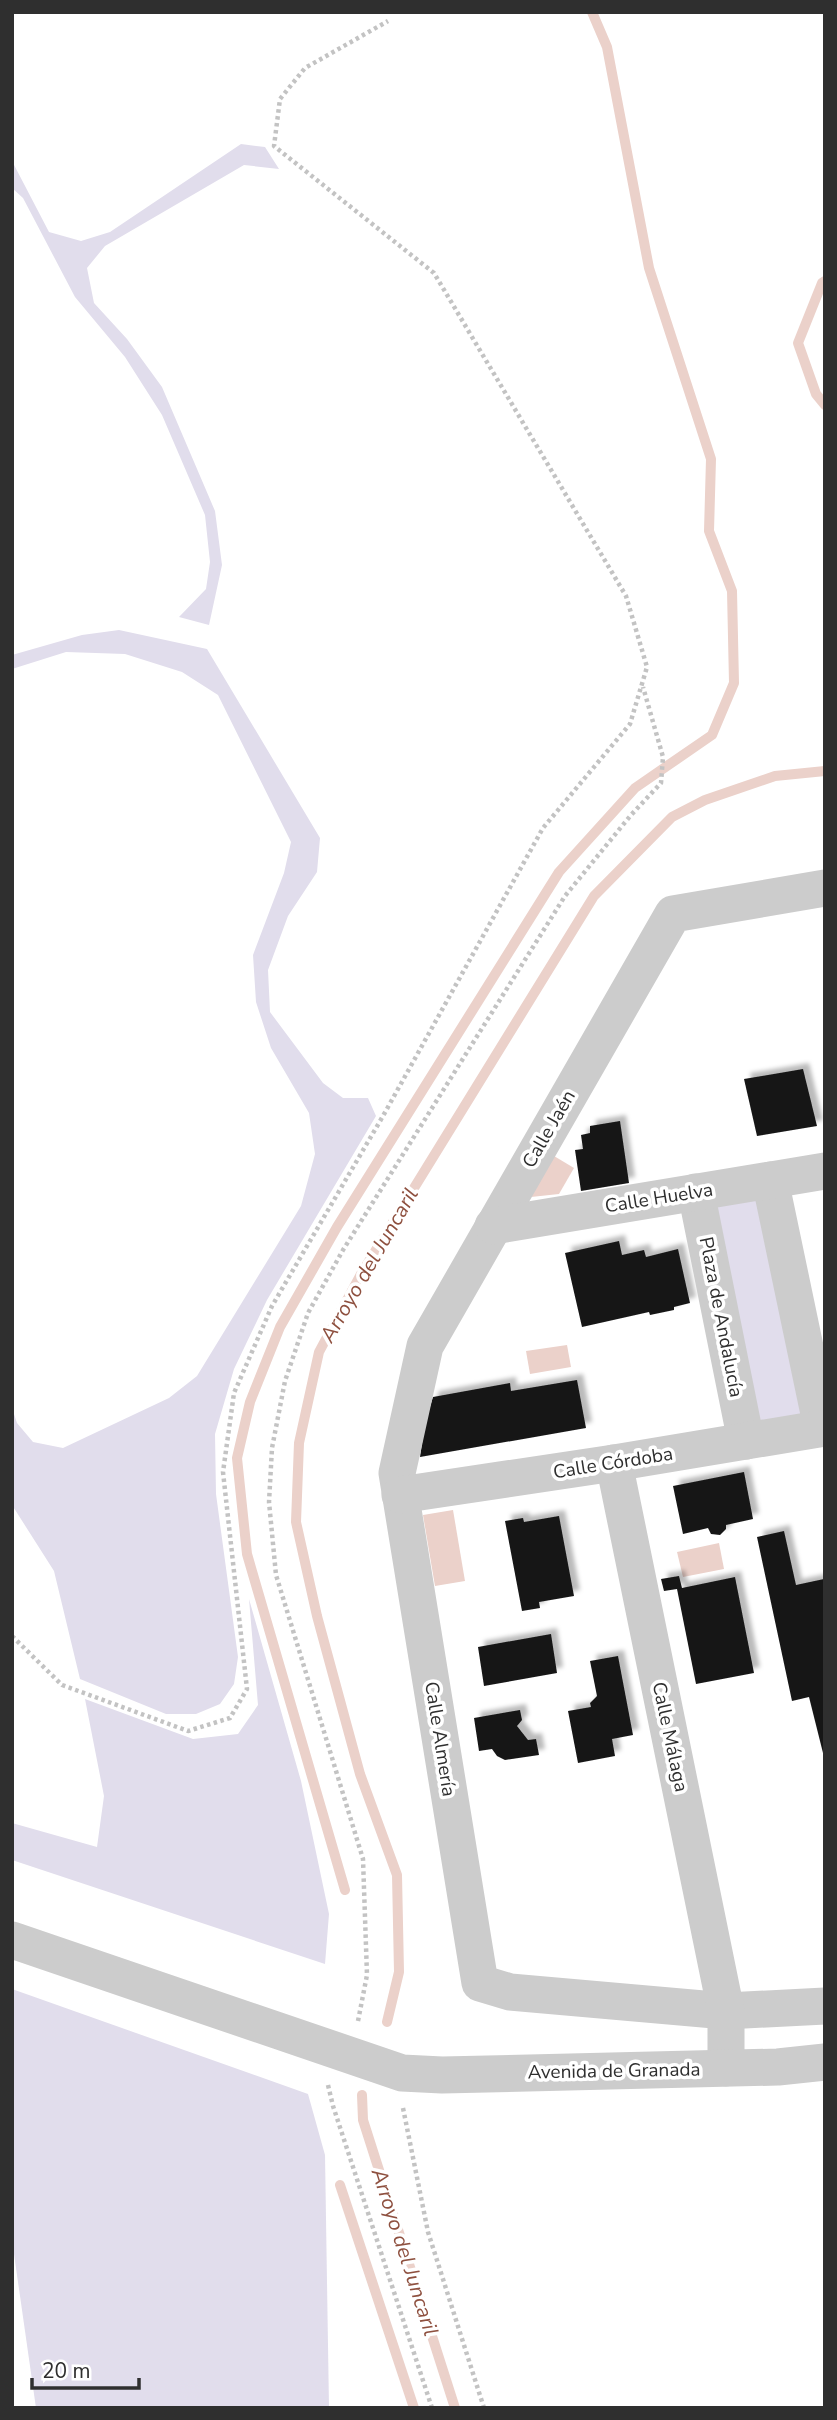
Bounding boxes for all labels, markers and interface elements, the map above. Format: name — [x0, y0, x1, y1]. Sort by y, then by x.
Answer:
street label: Calle Jaén — [516, 1085, 582, 1173]
street label: Calle Huelva — [603, 1177, 715, 1219]
water label: Arroyo del Juncaril — [313, 1183, 425, 1348]
street label: Plaza de Andalucía — [693, 1235, 749, 1399]
street label: Calle Córdoba — [551, 1441, 675, 1485]
street label: Calle Almería — [418, 1680, 462, 1798]
street label: Calle Málaga — [646, 1680, 694, 1794]
street label: Avenida de Granada — [527, 2056, 701, 2086]
water label: Arroyo del Juncaril — [364, 2164, 445, 2339]
scale bar — [32, 2346, 138, 2390]
text: 20 m — [42, 2357, 91, 2385]

